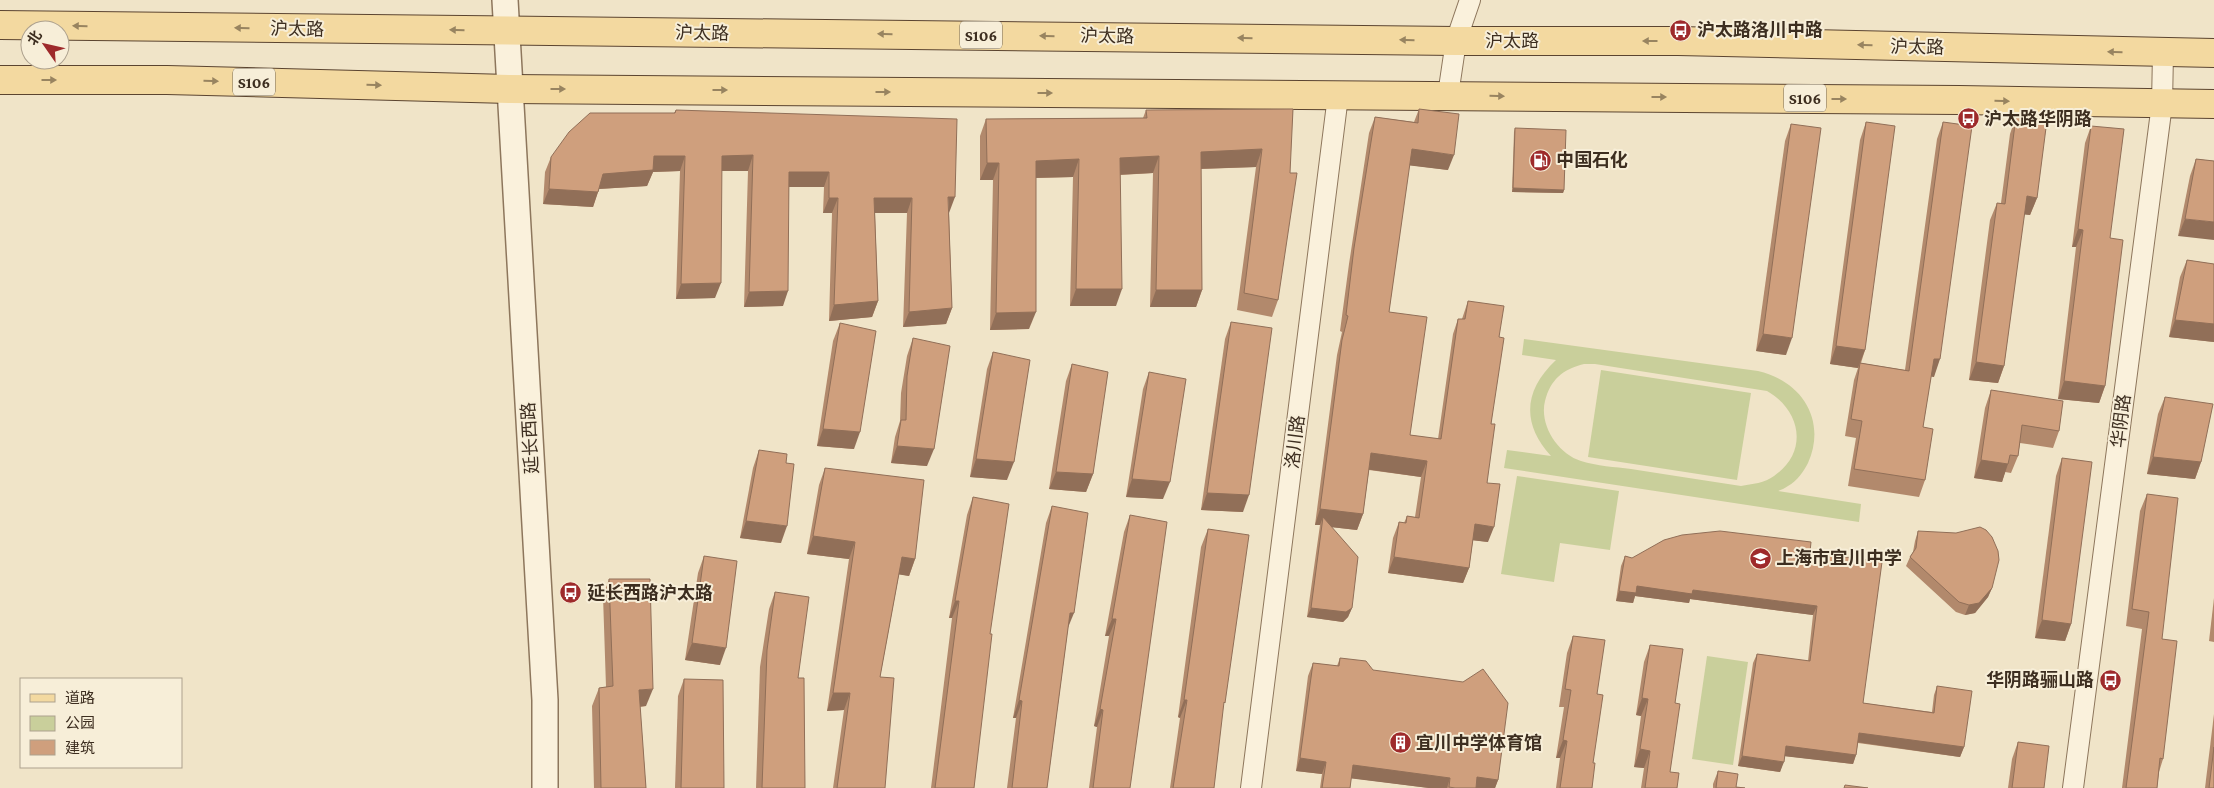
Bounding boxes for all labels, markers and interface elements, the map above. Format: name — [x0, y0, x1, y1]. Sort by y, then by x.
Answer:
bus stop icon: 沪太路洛川中路 — [1669, 18, 1693, 42]
street label: 沪太路 — [270, 19, 324, 39]
north arrow — [20, 20, 70, 70]
place label: 沪太路洛川中路 — [1697, 20, 1823, 40]
one-way arrow — [72, 22, 88, 30]
road number: S106 — [960, 22, 1002, 48]
street label: 沪太路 — [675, 23, 729, 43]
one-way arrow — [234, 24, 250, 32]
one-way arrow — [449, 26, 465, 34]
street label: 沪太路 — [1080, 26, 1134, 46]
text: 北 — [24, 27, 45, 48]
one-way arrow — [876, 30, 892, 38]
street label: 沪太路 — [1485, 31, 1539, 51]
one-way arrow — [1039, 32, 1055, 40]
one-way arrow — [1236, 34, 1252, 42]
one-way arrow — [1399, 36, 1415, 44]
one-way arrow — [1642, 37, 1658, 45]
street label: 沪太路 — [1890, 37, 1944, 57]
one-way arrow — [1856, 41, 1872, 49]
one-way arrow — [2106, 47, 2122, 55]
road number: S106 — [233, 68, 275, 95]
one-way arrow — [41, 76, 57, 84]
one-way arrow — [203, 78, 219, 86]
one-way arrow — [366, 81, 382, 89]
one-way arrow — [550, 85, 566, 93]
road number: S106 — [1784, 85, 1826, 112]
one-way arrow — [712, 86, 728, 94]
one-way arrow — [875, 88, 891, 96]
one-way arrow — [1037, 89, 1053, 97]
one-way arrow — [1489, 92, 1505, 100]
one-way arrow — [1651, 93, 1667, 101]
one-way arrow — [1831, 95, 1847, 103]
one-way arrow — [1994, 97, 2010, 105]
bus stop icon: 沪太路华阴路 — [1956, 107, 1980, 131]
place label: 沪太路华阴路 — [1984, 109, 2092, 129]
fuel station icon: 中国石化 — [1528, 148, 1552, 172]
place label: 中国石化 — [1556, 150, 1628, 170]
street label: 华阴路 — [2108, 393, 2134, 449]
street label: 延长西路 — [518, 402, 542, 474]
street label: 洛川路 — [1282, 414, 1308, 470]
school or university icon: 上海市宜川中学 — [1748, 546, 1772, 570]
place label: 上海市宜川中学 — [1776, 548, 1902, 568]
bus stop icon: 延长西路沪太路 — [559, 581, 583, 605]
place label: 延长西路沪太路 — [587, 583, 713, 603]
bus stop icon: 华阴路骊山路 — [2098, 668, 2122, 692]
place label: 华阴路骊山路 — [1986, 670, 2094, 690]
legend — [20, 678, 182, 768]
text: 道路 — [65, 690, 95, 706]
text: 公园 — [65, 715, 95, 731]
building icon: 宜川中学体育馆 — [1388, 731, 1412, 755]
place label: 宜川中学体育馆 — [1416, 733, 1542, 753]
text: 建筑 — [65, 740, 95, 756]

